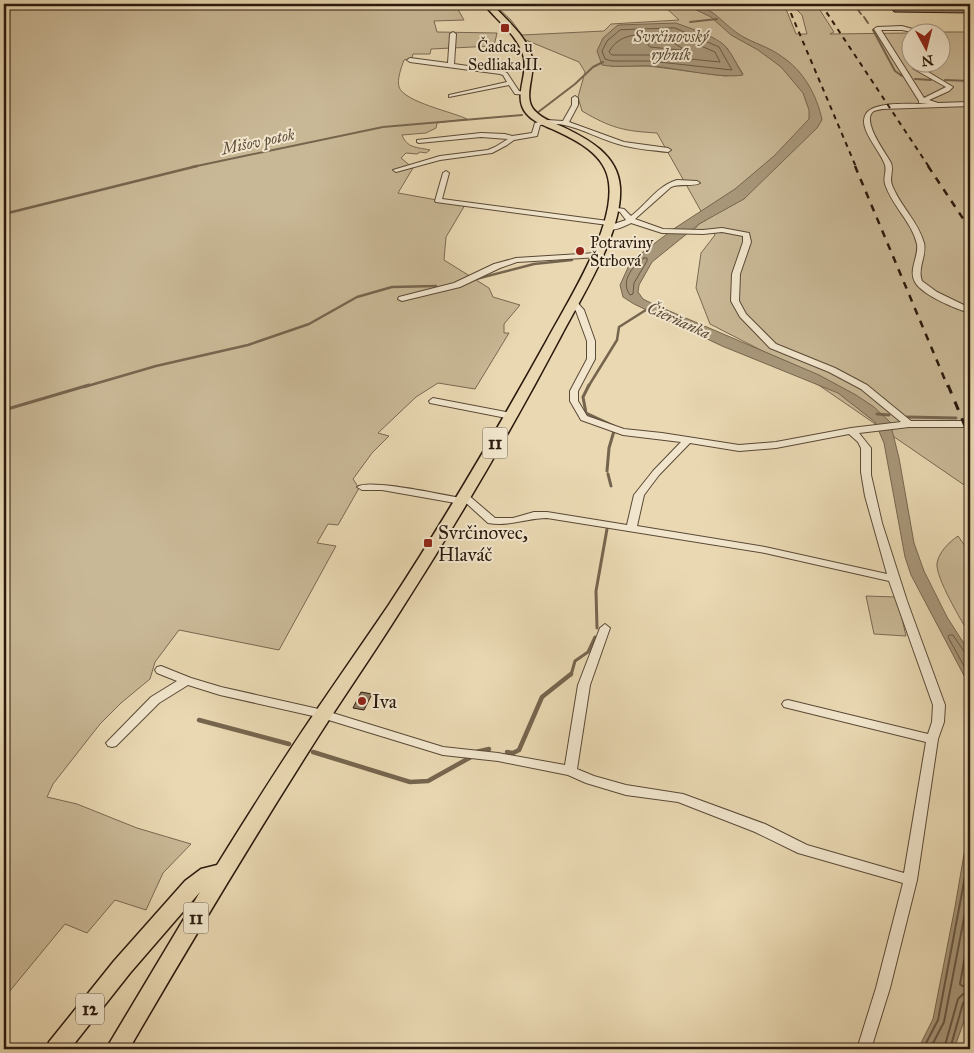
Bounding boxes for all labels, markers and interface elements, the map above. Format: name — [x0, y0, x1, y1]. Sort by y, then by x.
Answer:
marker: Čadca, u Sedliaka II. — [499, 22, 511, 34]
north arrow — [902, 22, 952, 72]
water label: Svrčinovský rybník — [633, 27, 710, 64]
place label: Čadca, u Sedliaka II. — [468, 36, 542, 74]
text: N — [920, 51, 934, 70]
water label: Mišov potok — [218, 124, 297, 160]
place label: Potraviny Štrbová — [590, 233, 654, 270]
marker: Potraviny Štrbová — [574, 245, 586, 257]
water label: Čierňanka — [644, 296, 714, 343]
road number: 11 — [482, 428, 508, 458]
place label: Svrčinovec, Hlaváč — [438, 521, 528, 566]
marker: Svrčinovec, Hlaváč — [422, 537, 434, 549]
place label: Iva — [372, 690, 398, 713]
marker: Iva — [356, 695, 368, 707]
road number: 11 — [184, 902, 208, 934]
road number: 12 — [76, 994, 104, 1024]

